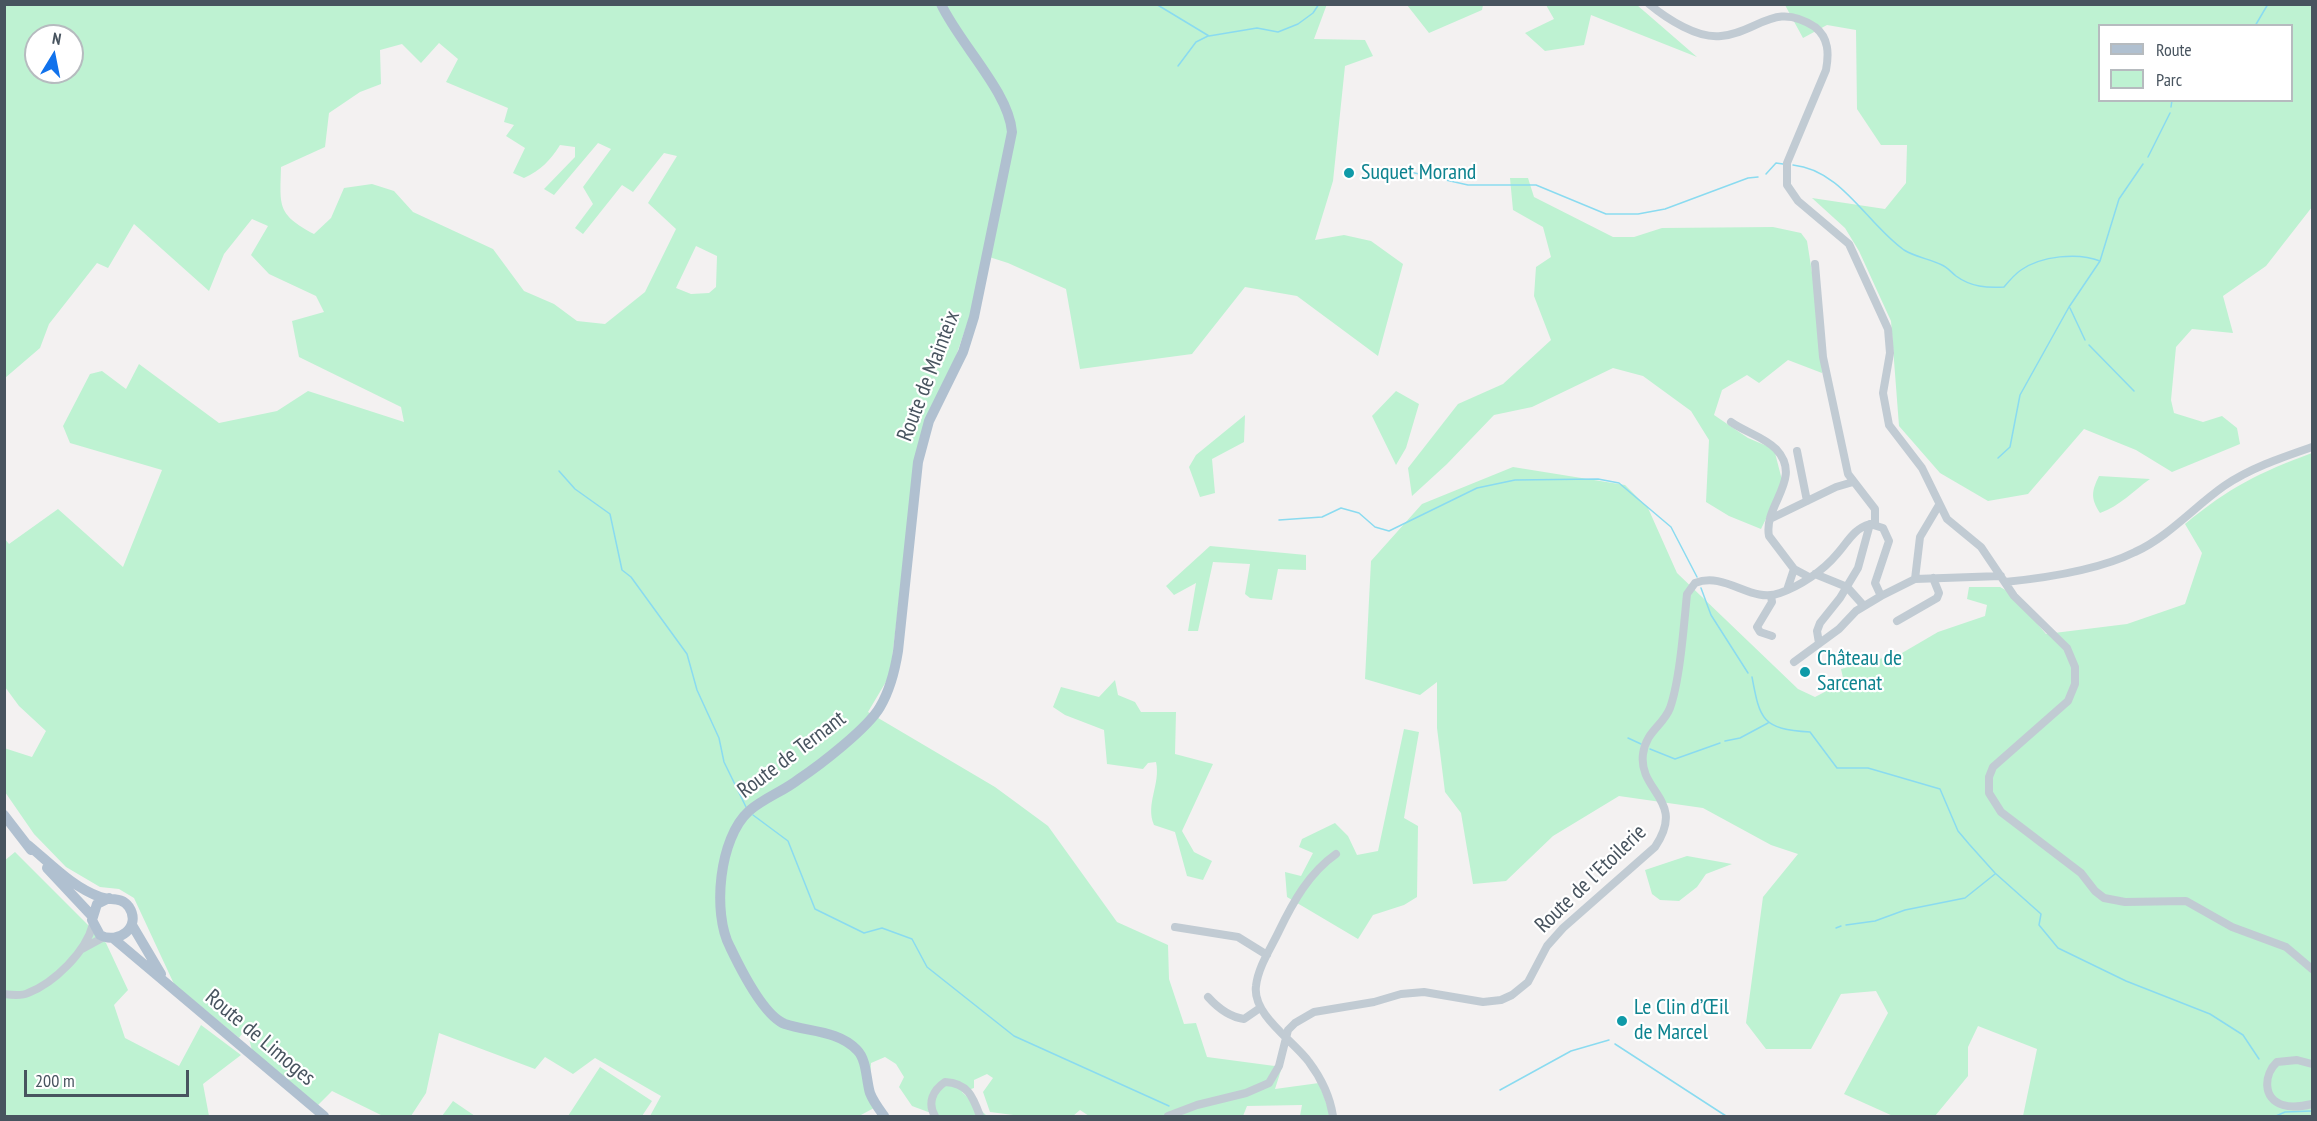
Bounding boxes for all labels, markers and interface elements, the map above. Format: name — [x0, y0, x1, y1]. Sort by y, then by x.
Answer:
north arrow — [24, 24, 84, 84]
legend — [2098, 24, 2293, 102]
text: N — [51, 28, 63, 49]
text: Route — [2156, 38, 2192, 61]
text: Parc — [2156, 68, 2182, 91]
place label: Suquet Morand — [1361, 160, 1476, 186]
marker: Suquet Morand — [1342, 166, 1356, 180]
street label: Route de Mainteix — [892, 307, 966, 445]
place label: Château de Sarcenat — [1817, 646, 1902, 698]
marker: Château de Sarcenat — [1798, 665, 1812, 679]
street label: Route de Ternant — [733, 706, 851, 804]
street label: Route de l'Etoilerie — [1530, 819, 1652, 939]
street label: Route de Limoges — [200, 984, 320, 1092]
place label: Le Clin d’Œil de Marcel — [1634, 995, 1729, 1046]
marker: Le Clin d’Œil de Marcel — [1615, 1014, 1629, 1028]
scale bar — [27, 1058, 192, 1096]
text: 200 m — [35, 1069, 75, 1092]

